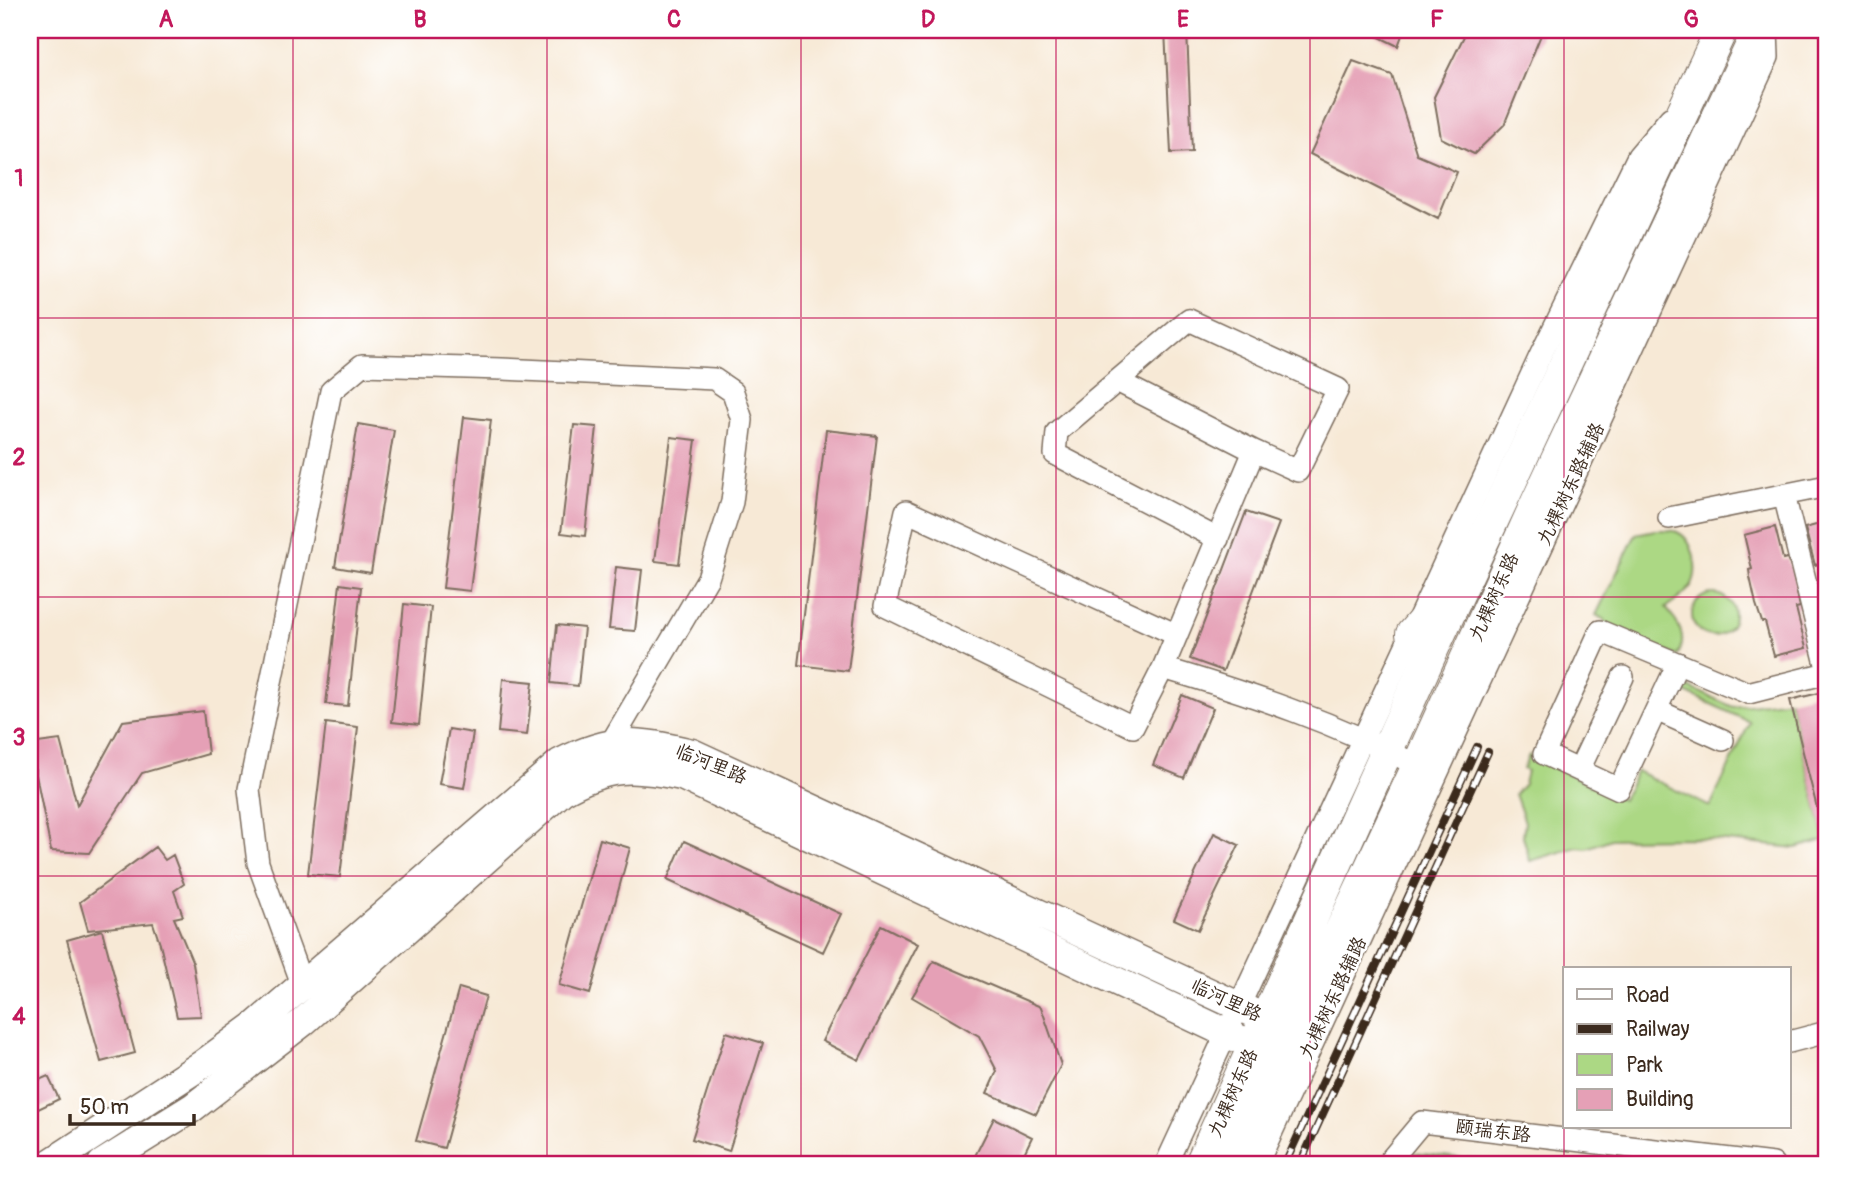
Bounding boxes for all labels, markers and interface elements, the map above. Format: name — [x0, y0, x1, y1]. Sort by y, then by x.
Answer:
text: A — [159, 5, 174, 34]
text: B — [413, 5, 427, 34]
text: C — [667, 5, 681, 34]
text: D — [921, 5, 935, 34]
text: E — [1177, 5, 1189, 34]
text: F — [1430, 5, 1444, 34]
text: G — [1683, 5, 1699, 34]
text: 1 — [15, 164, 24, 193]
street label: 九棵树东路辅路 — [1532, 419, 1610, 549]
text: 2 — [13, 443, 26, 472]
street label: 九棵树东路 — [1464, 549, 1524, 645]
text: 3 — [13, 723, 25, 752]
street label: 临河里路 — [671, 739, 751, 789]
street label: 九棵树东路辅路 — [1294, 933, 1372, 1063]
legend — [1563, 967, 1790, 1128]
street label: 临河里路 — [1186, 973, 1266, 1027]
text: Road — [1626, 982, 1670, 1009]
text: 4 — [12, 1002, 26, 1031]
text: Railway — [1626, 1016, 1690, 1043]
street label: 九棵树东路 — [1203, 1045, 1263, 1141]
text: Park — [1626, 1052, 1663, 1079]
scale bar — [70, 1082, 194, 1126]
text: Building — [1626, 1086, 1693, 1113]
text: 50 m — [80, 1094, 129, 1121]
street label: 颐瑞东路 — [1454, 1114, 1532, 1148]

